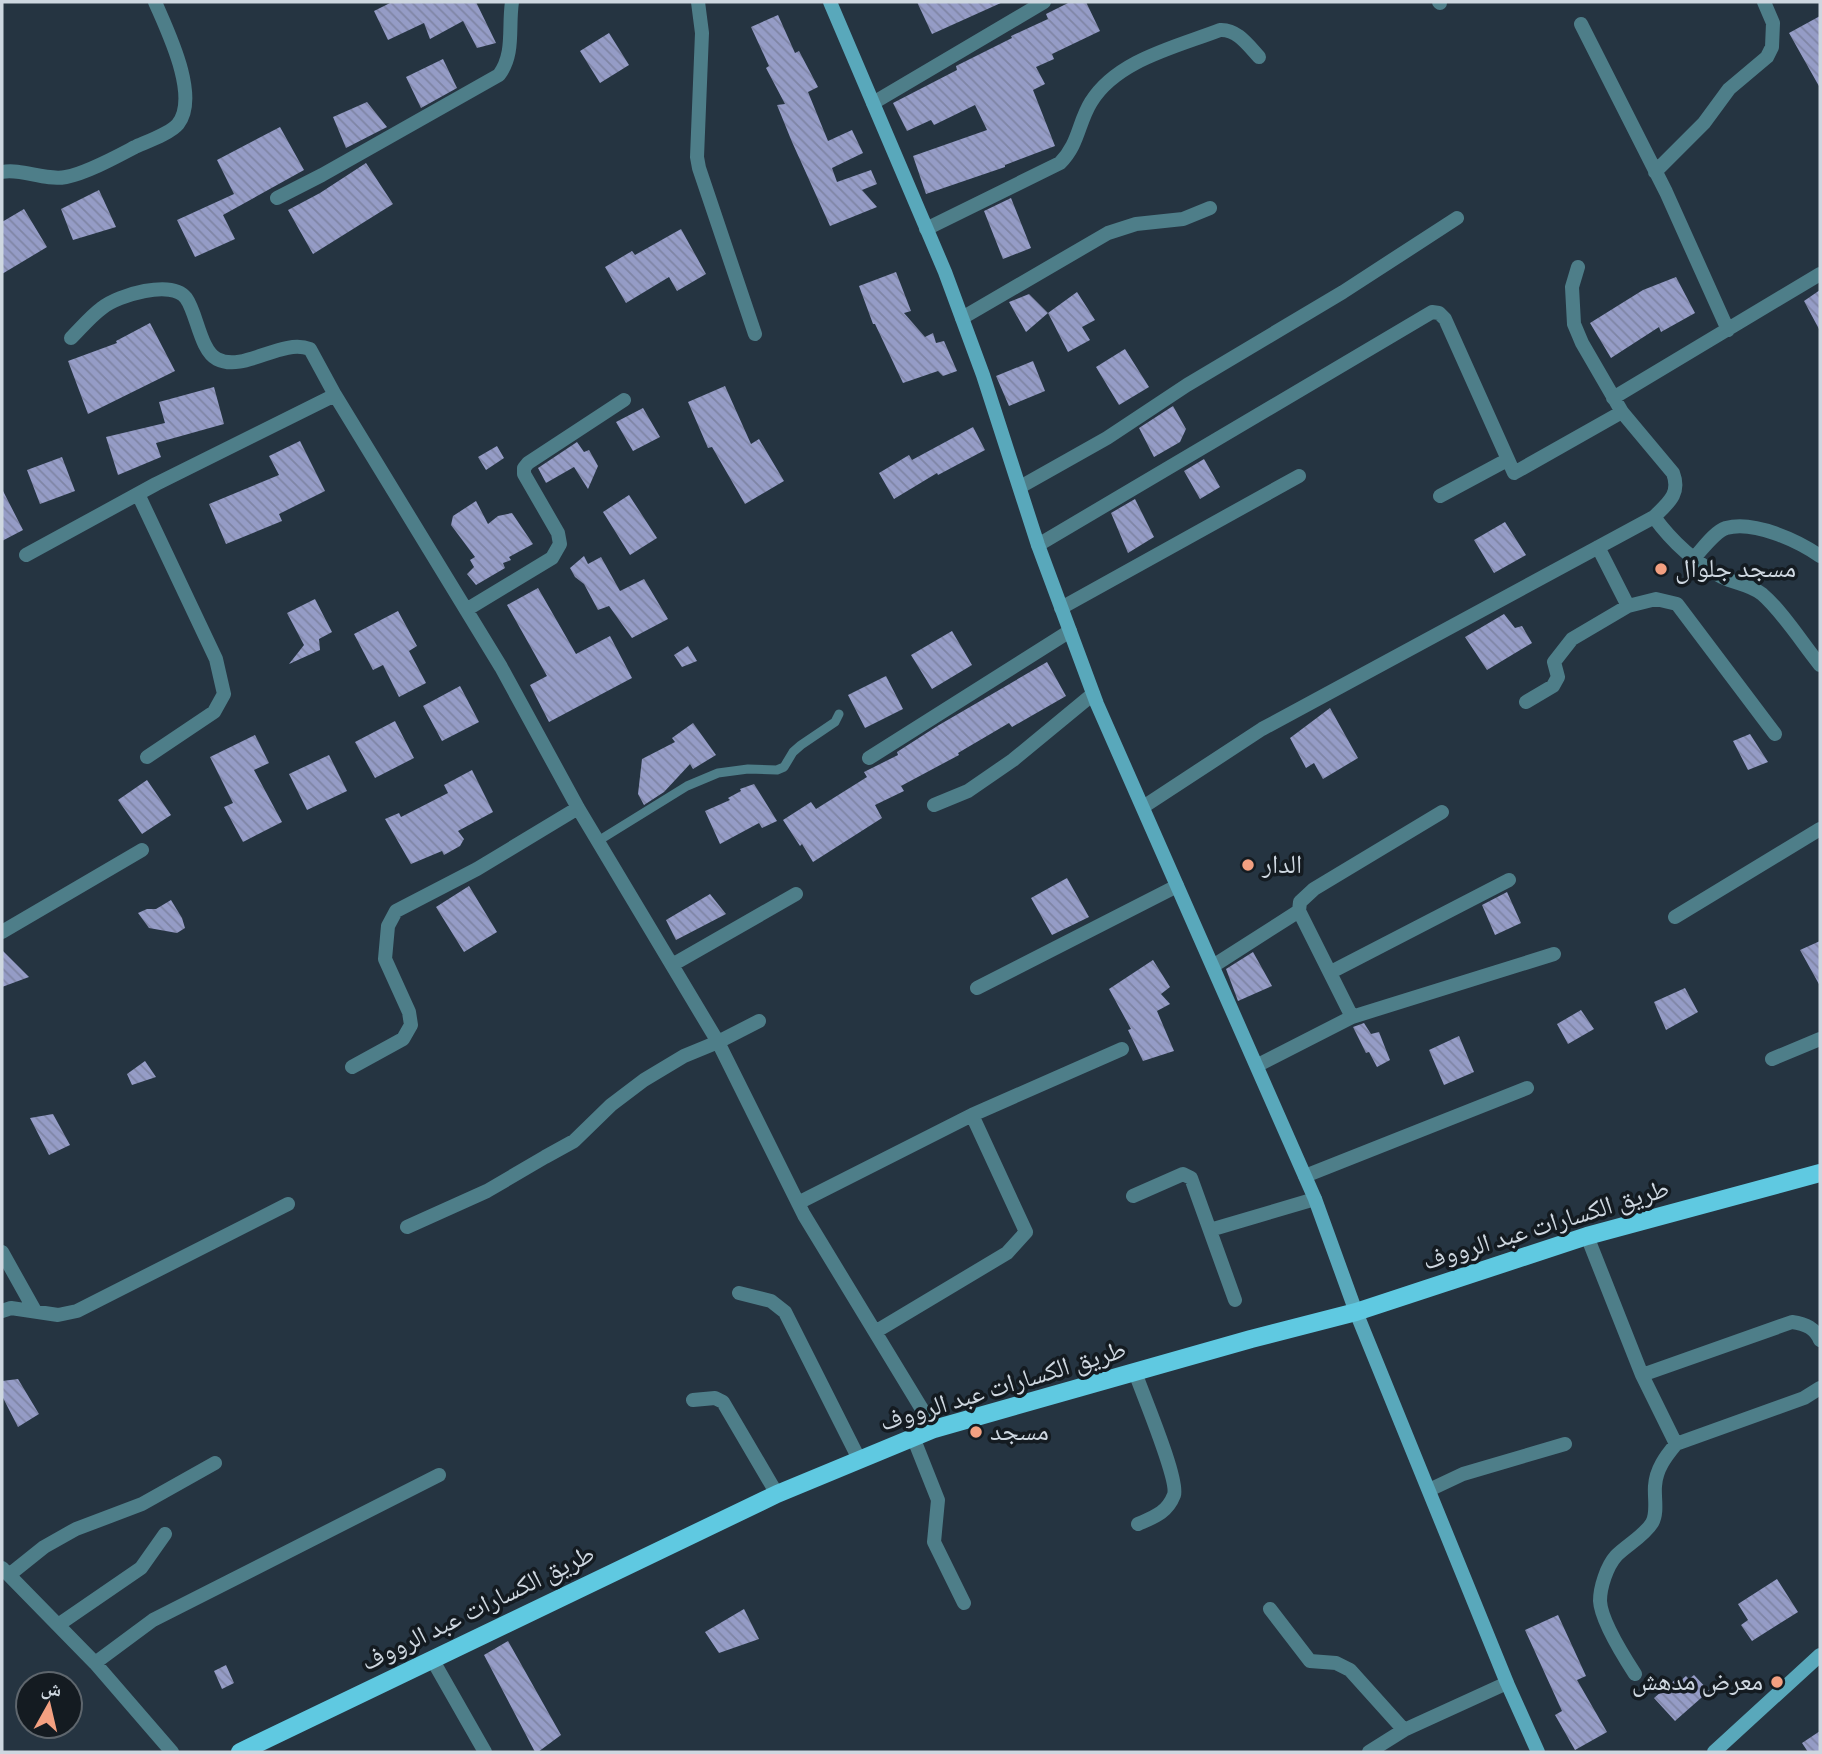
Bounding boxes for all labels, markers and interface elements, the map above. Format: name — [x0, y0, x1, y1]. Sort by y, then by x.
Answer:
place label: مسجد جلوال — [1675, 553, 1796, 585]
marker: مسجد جلوال — [1653, 561, 1669, 577]
place label: الدار — [1261, 849, 1302, 881]
marker: الدار — [1240, 857, 1256, 873]
street label: طريق الكسارات عبد الرووف — [1419, 1172, 1673, 1278]
street label: طريق الكسارات عبد الرووف — [876, 1333, 1130, 1439]
place label: مسجد — [990, 1416, 1049, 1448]
marker: مسجد — [968, 1424, 984, 1440]
street label: طريق الكسارات عبد الرووف — [356, 1538, 600, 1678]
place label: معرض مدهش — [1632, 1666, 1763, 1698]
north arrow — [14, 1670, 84, 1740]
marker: معرض مدهش — [1769, 1674, 1785, 1690]
text: ش — [40, 1676, 63, 1702]

